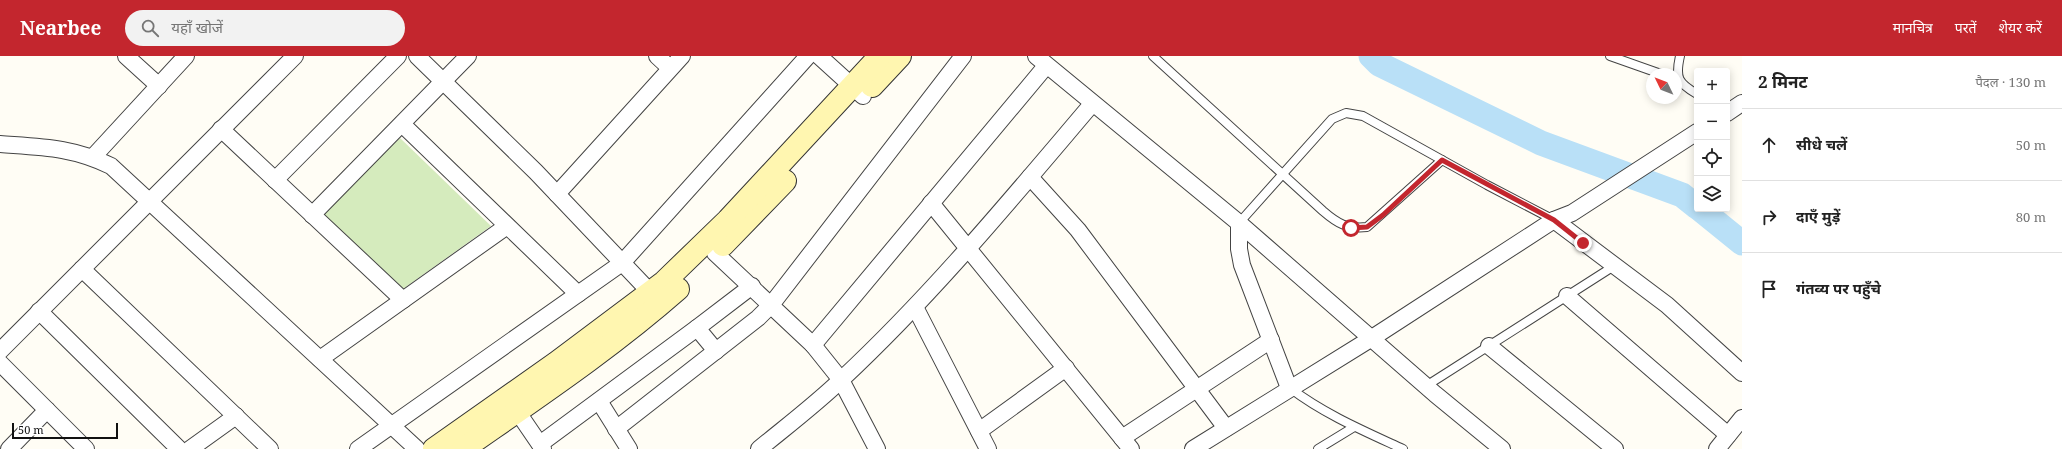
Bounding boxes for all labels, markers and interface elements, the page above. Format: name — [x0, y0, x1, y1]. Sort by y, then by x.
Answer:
search box — [125, 10, 405, 46]
text: Nearbee — [20, 15, 101, 41]
icon: search — [139, 17, 161, 39]
text: यहाँ खोजें — [171, 17, 223, 37]
text: मानचित्र — [1893, 18, 1933, 37]
text: परतें — [1955, 18, 1977, 37]
text: शेयर करें — [1999, 18, 2042, 37]
north arrow — [1646, 68, 1682, 104]
map controls — [1694, 68, 1730, 212]
button: + — [1694, 68, 1730, 104]
text: 2 मिनट — [1758, 70, 1808, 93]
text: पैदल · 130 m — [1975, 73, 2046, 91]
button: − — [1694, 104, 1730, 140]
icon: ahead — [1758, 134, 1780, 156]
text: सीधे चलें — [1796, 134, 1847, 154]
text: 50 m — [2016, 136, 2046, 154]
button: locate — [1694, 140, 1730, 176]
button: layers — [1694, 176, 1730, 212]
icon: right — [1758, 206, 1780, 228]
text: दाएँ मुड़ें — [1796, 206, 1840, 226]
text: 80 m — [2016, 208, 2046, 226]
route start — [1342, 219, 1360, 237]
route end — [1574, 234, 1592, 252]
icon: arrive — [1758, 278, 1780, 300]
text: गंतव्य पर पहुँचे — [1796, 278, 1881, 298]
scale bar — [12, 421, 118, 440]
text: 50 m — [18, 422, 44, 437]

